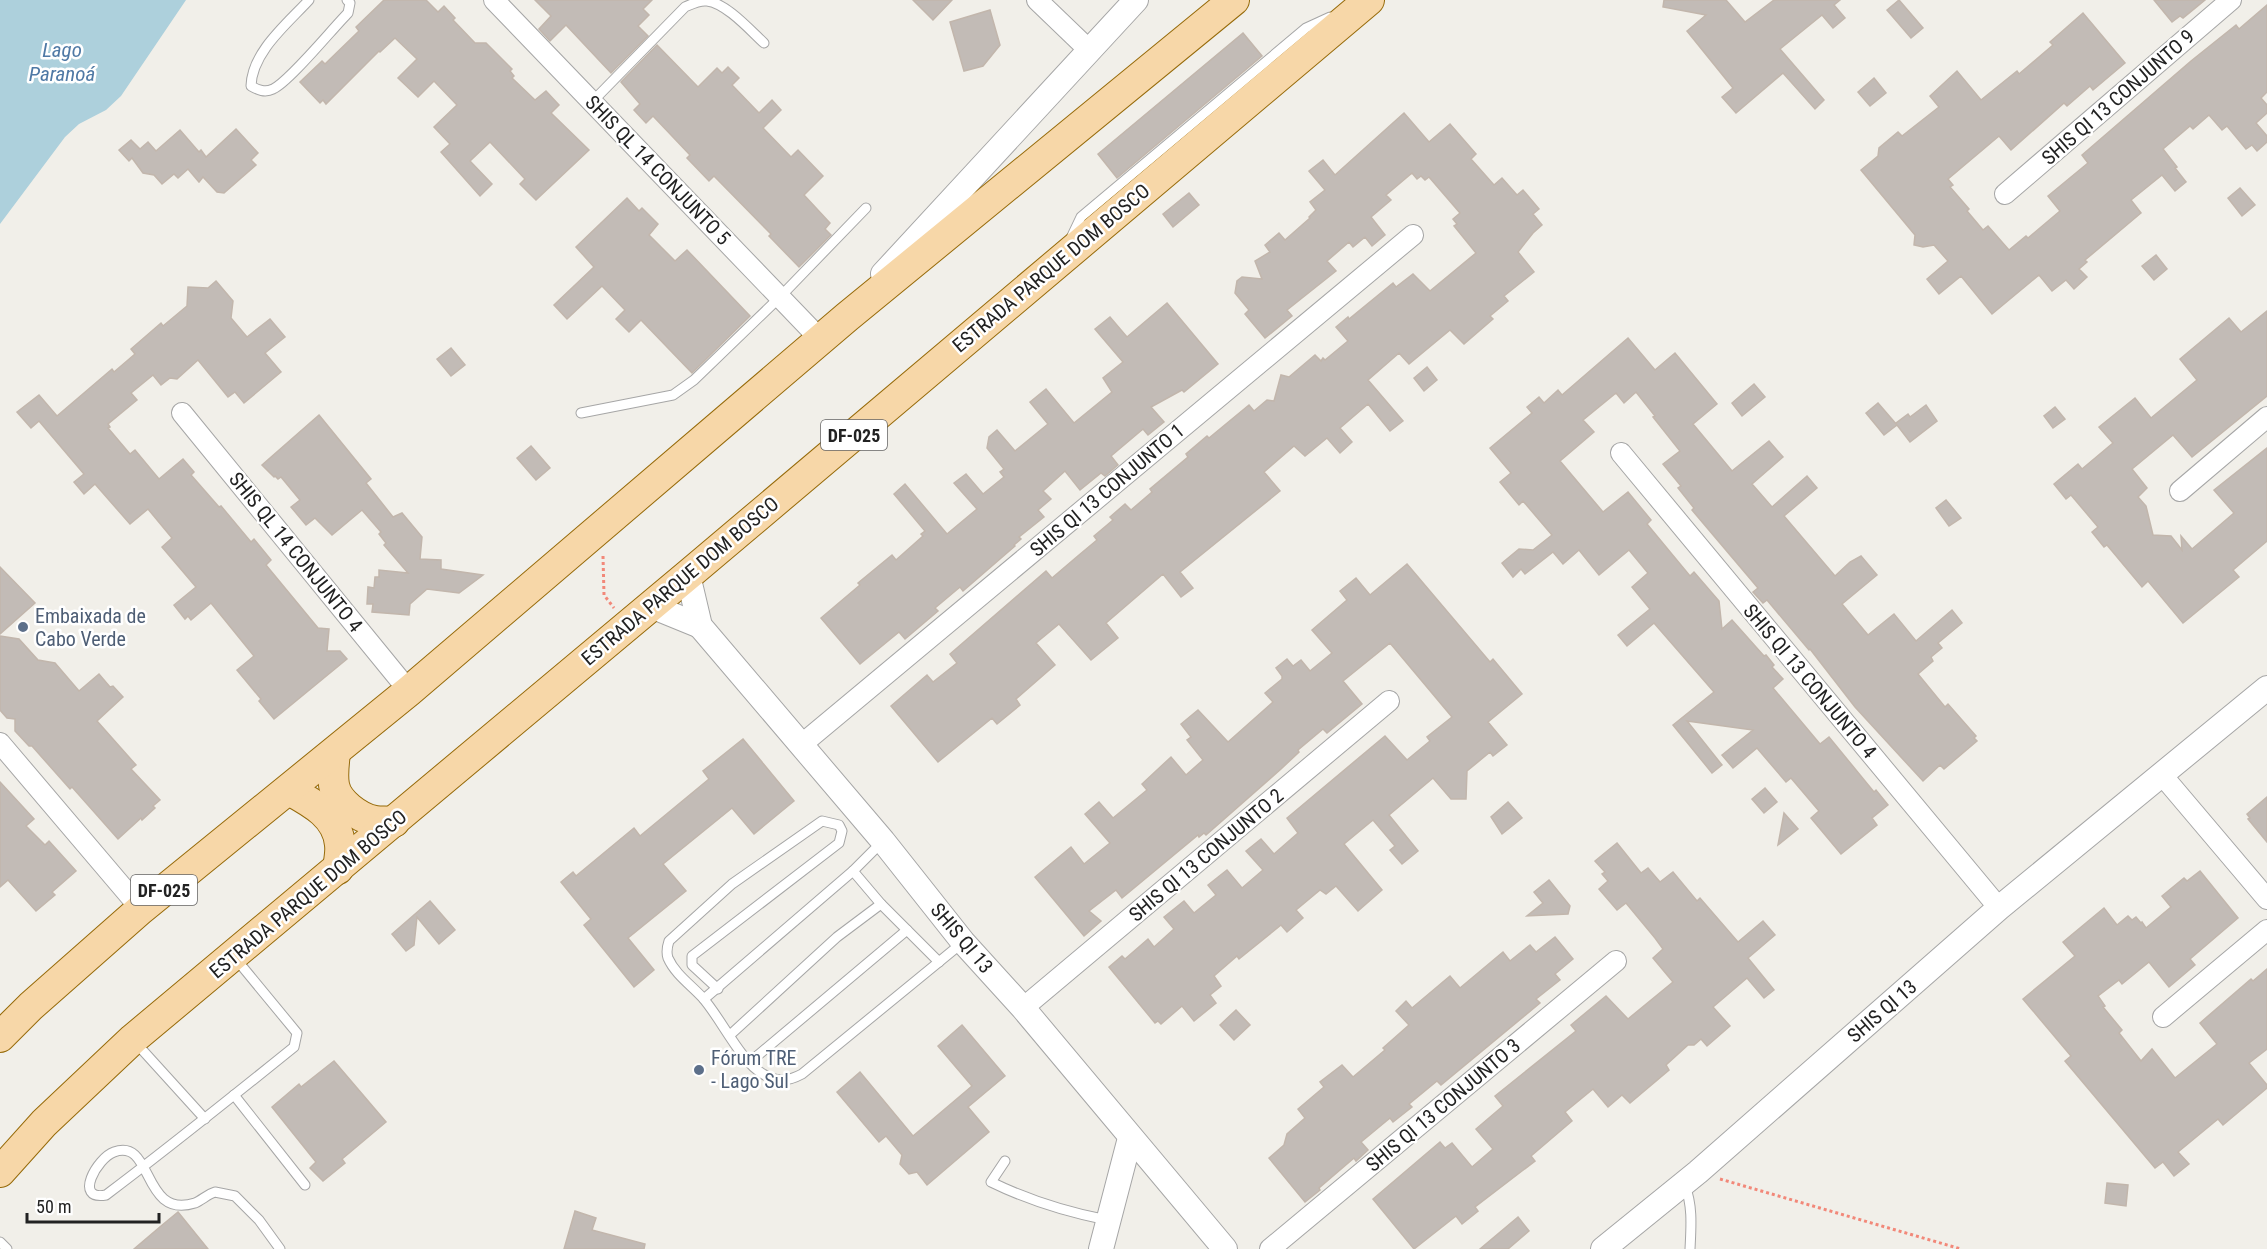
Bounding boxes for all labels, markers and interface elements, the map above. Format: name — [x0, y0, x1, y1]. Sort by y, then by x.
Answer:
street label: SHIS QI 13 CONJUNTO 9 — [2037, 24, 2199, 170]
water label: Lago Paranoá — [29, 38, 95, 86]
street label: SHIS QL 14 CONJUNTO 5 — [580, 90, 736, 250]
street label: ESTRADA PARQUE DOM BOSCO — [948, 179, 1154, 357]
street label: SHIS QI 13 CONJUNTO 1 — [1025, 418, 1189, 562]
road number: DF-025 — [821, 420, 887, 450]
street label: SHIS QL 14 CONJUNTO 4 — [224, 467, 368, 637]
street label: ESTRADA PARQUE DOM BOSCO — [577, 492, 783, 670]
street label: SHIS QI 13 CONJUNTO 4 — [1738, 599, 1882, 763]
place label: Embaixada de Cabo Verde — [35, 604, 146, 651]
marker: Embaixada de Cabo Verde — [16, 620, 30, 634]
street label: SHIS QI 13 CONJUNTO 2 — [1124, 783, 1288, 927]
street label: ESTRADA PARQUE DOM BOSCO — [205, 805, 411, 983]
road number: DF-025 — [131, 875, 197, 905]
street label: SHIS QI 13 — [926, 898, 998, 978]
street label: SHIS QI 13 — [1842, 974, 1922, 1048]
street label: SHIS QI 13 CONJUNTO 3 — [1361, 1033, 1525, 1177]
place label: Fórum TRE - Lago Sul — [711, 1046, 796, 1093]
marker: Fórum TRE - Lago Sul — [692, 1063, 706, 1077]
scale bar — [27, 1186, 159, 1224]
text: 50 m — [36, 1196, 71, 1217]

